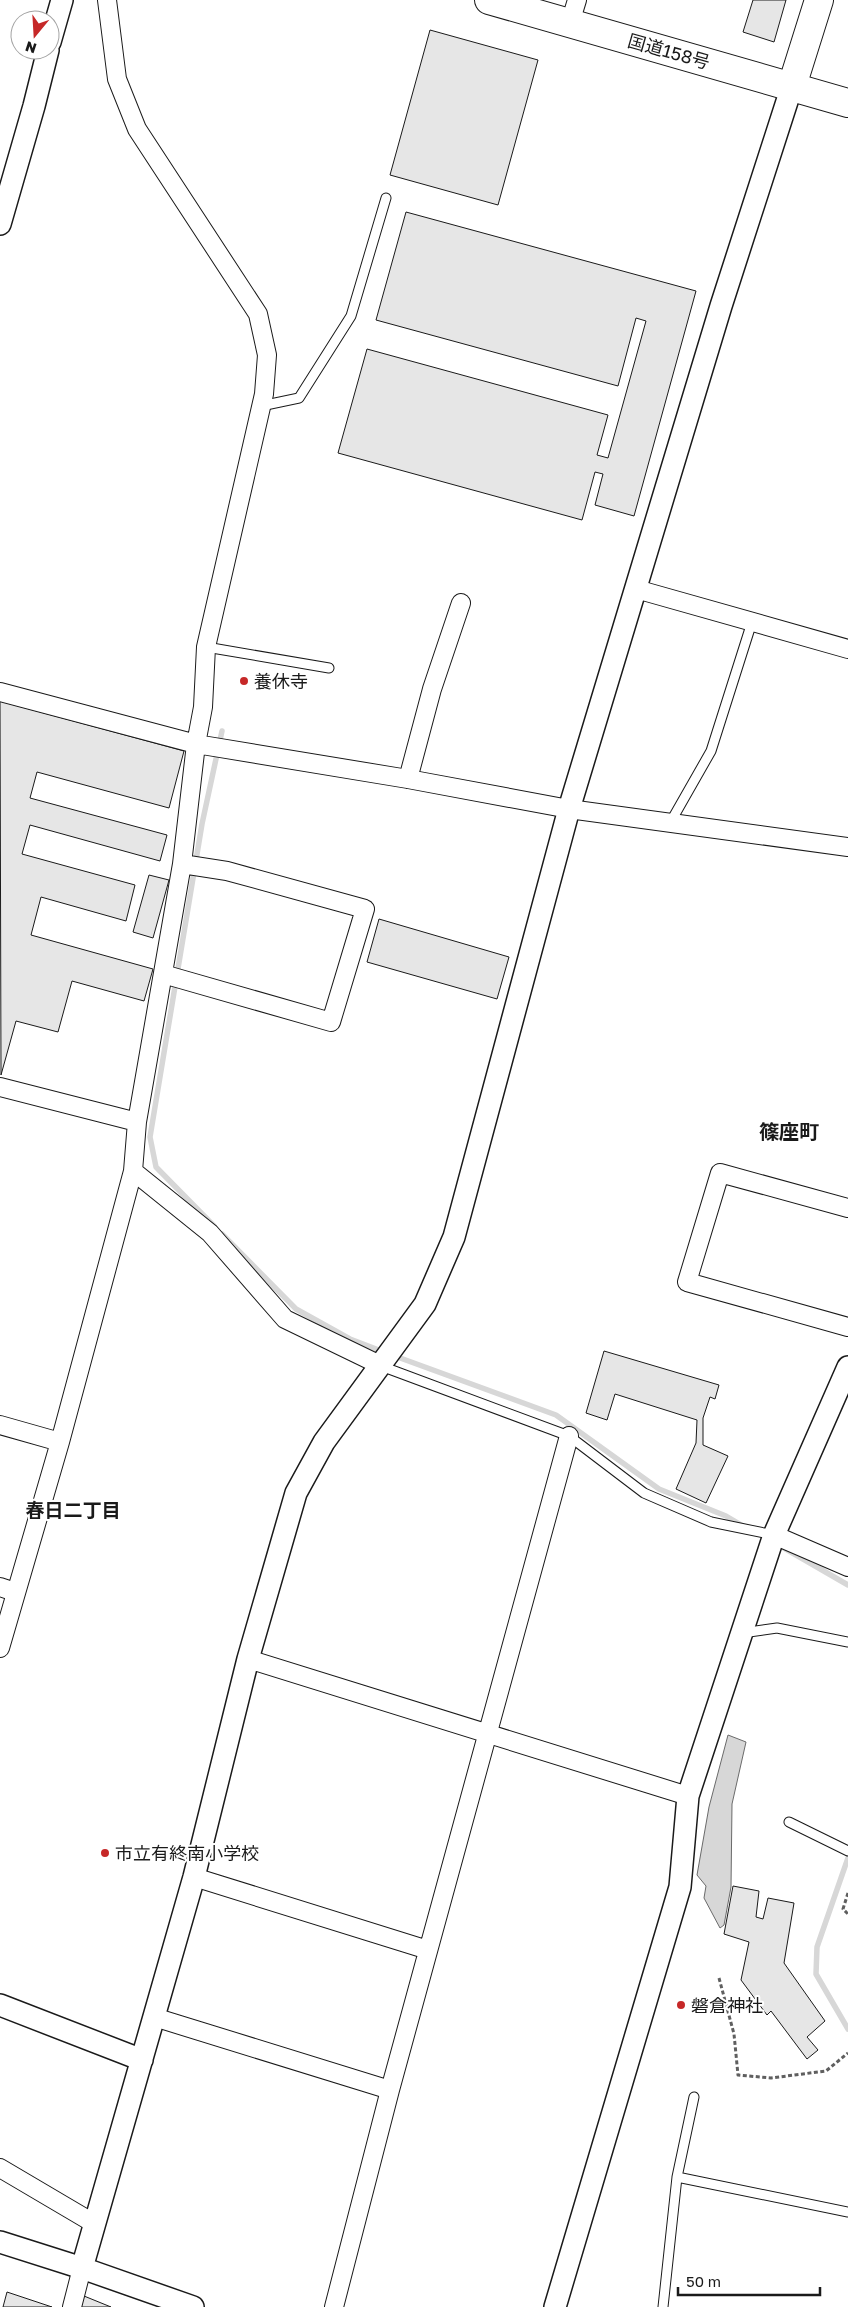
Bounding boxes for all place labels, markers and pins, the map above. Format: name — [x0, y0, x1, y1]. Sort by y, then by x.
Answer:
place label: 養休寺 — [254, 670, 308, 692]
marker: 養休寺 — [238, 675, 250, 687]
place label: 市立有終南小学校 — [115, 1842, 259, 1864]
marker: 市立有終南小学校 — [99, 1847, 111, 1859]
place label: 磐倉神社 — [691, 1994, 763, 2016]
marker: 磐倉神社 — [675, 1999, 687, 2011]

